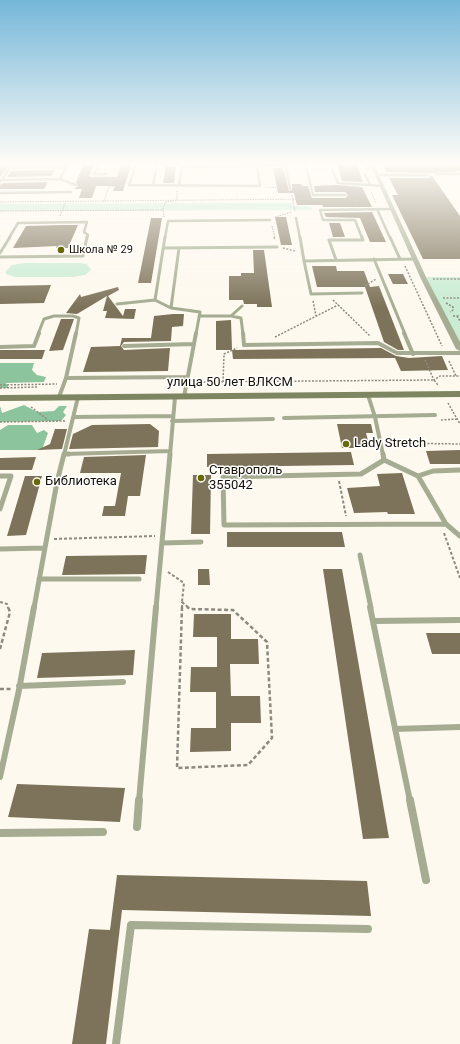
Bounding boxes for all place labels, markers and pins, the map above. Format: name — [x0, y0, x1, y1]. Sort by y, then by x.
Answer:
place label: Школа № 29 — [69, 243, 133, 257]
marker: Школа № 29 — [56, 245, 66, 255]
place label: Lady Stretch — [354, 436, 426, 452]
marker: Lady Stretch — [341, 439, 351, 449]
place label: Ставрополь 355042 — [209, 463, 282, 494]
marker: Ставрополь 355042 — [196, 473, 206, 483]
place label: Библиотека — [45, 474, 117, 490]
marker: Библиотека — [32, 477, 42, 487]

